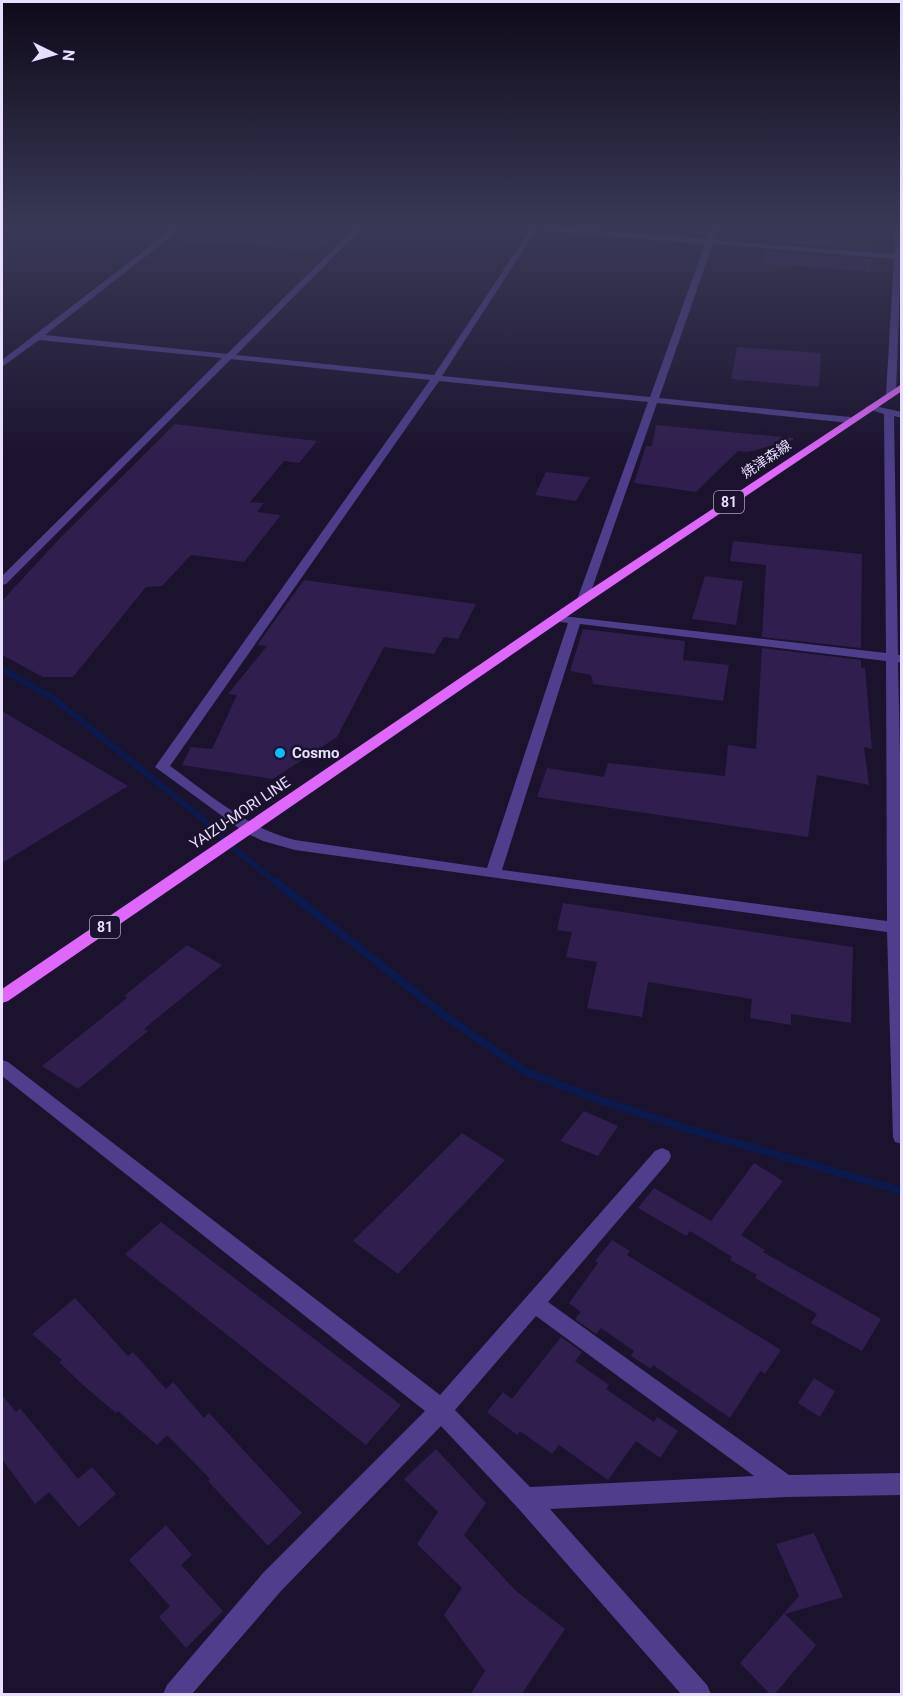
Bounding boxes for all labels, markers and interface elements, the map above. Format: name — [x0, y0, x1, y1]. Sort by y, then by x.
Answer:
north arrow — [24, 24, 84, 84]
text: N — [58, 49, 78, 62]
street label: 焼津森線 — [738, 437, 794, 481]
road number: 81 — [714, 491, 744, 513]
place label: Cosmo — [292, 744, 339, 762]
marker: Cosmo — [273, 746, 287, 760]
street label: YAIZU-MORI LINE — [187, 773, 294, 853]
road number: 81 — [90, 916, 120, 938]

